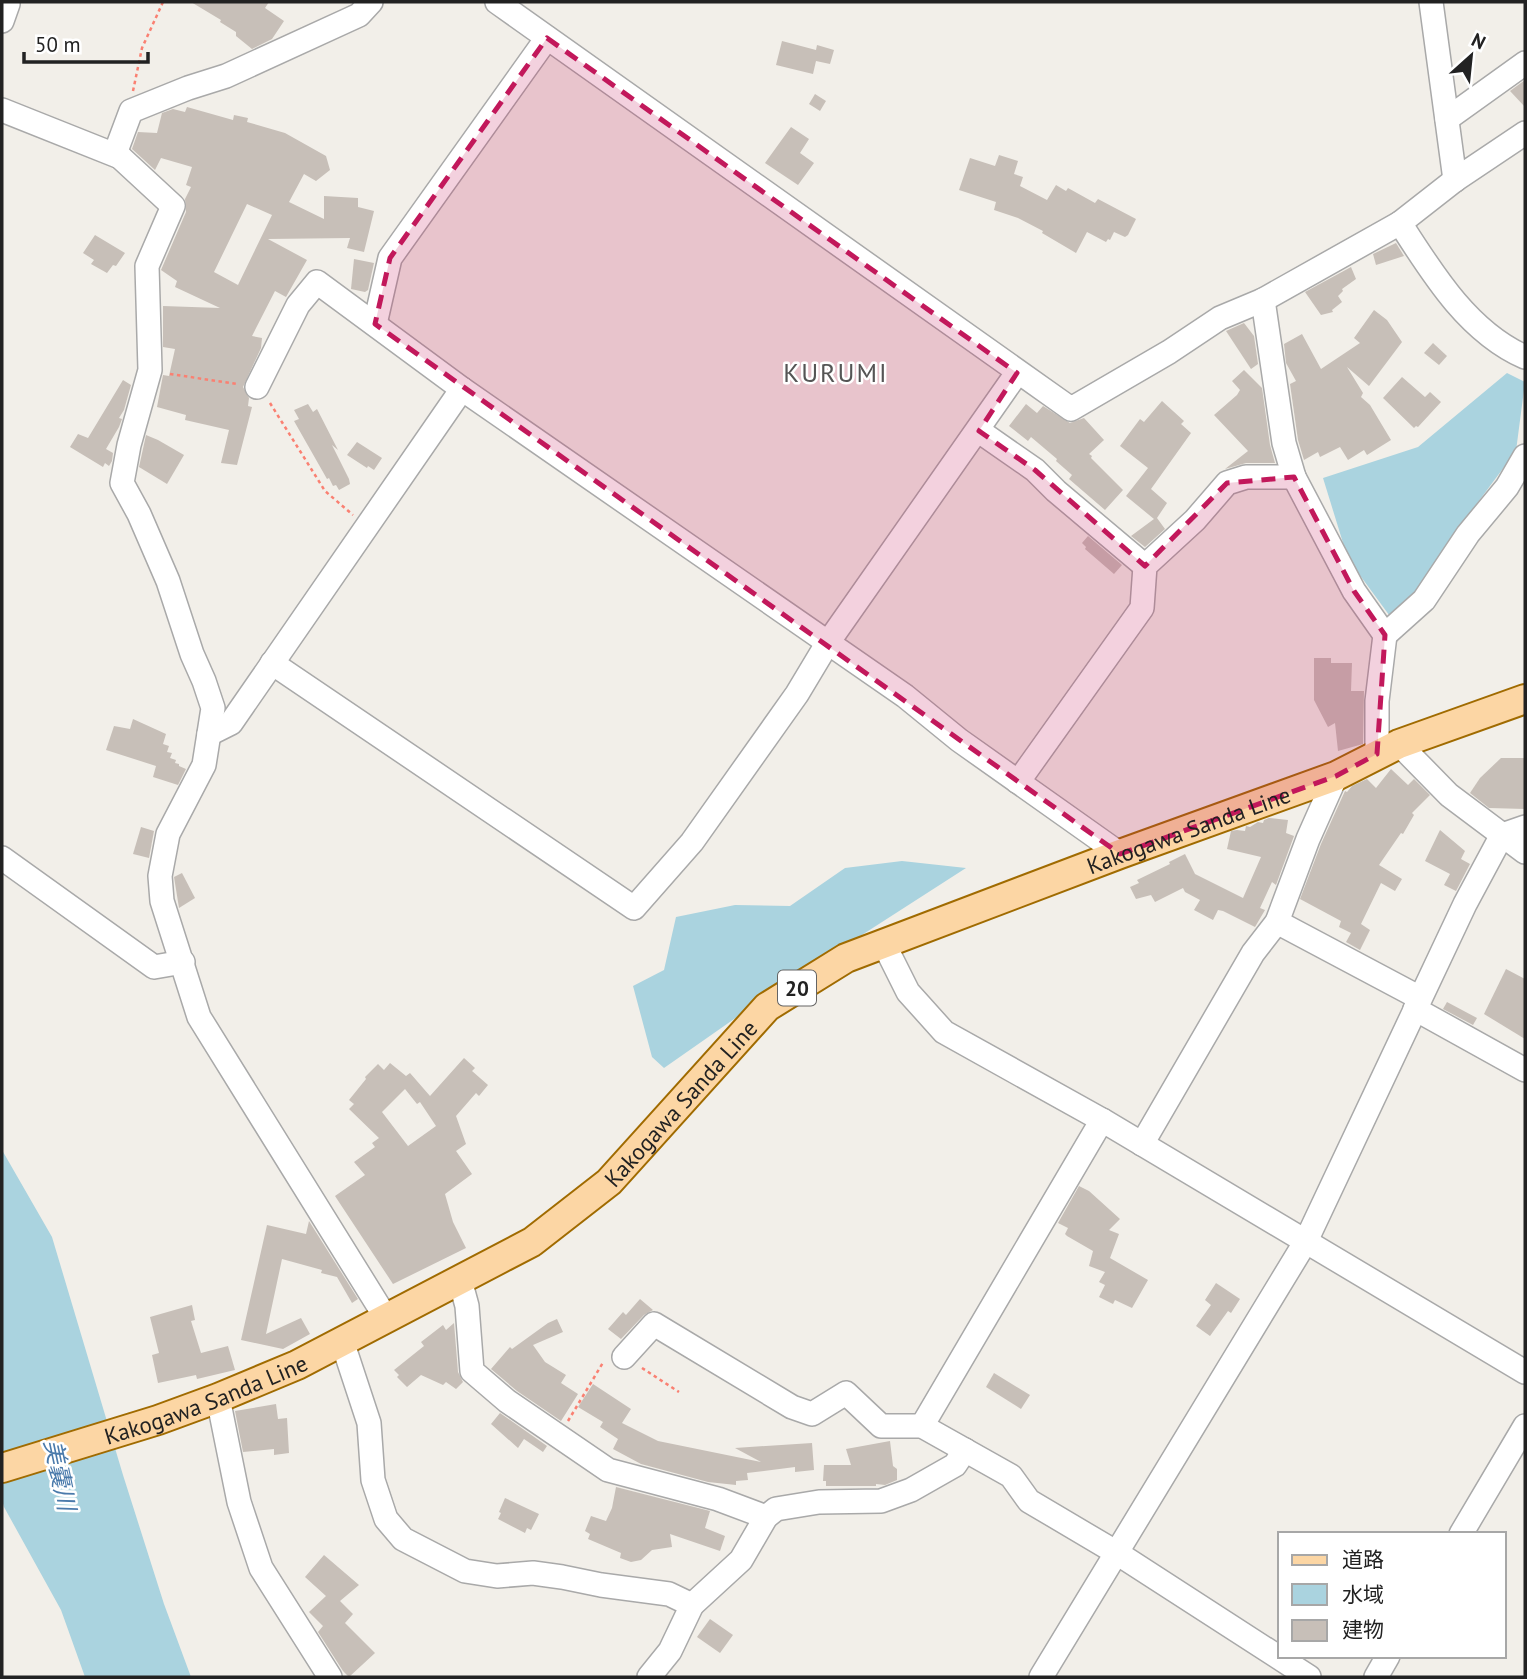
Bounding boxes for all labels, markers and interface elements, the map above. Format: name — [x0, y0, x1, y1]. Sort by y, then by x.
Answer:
scale bar — [24, 21, 149, 65]
north arrow — [1436, 21, 1506, 91]
text: N — [1468, 27, 1490, 54]
text: 50 m — [35, 31, 81, 58]
district label: KURUMI — [783, 356, 889, 389]
street label: Kakogawa Sanda Line — [1082, 779, 1294, 880]
road number: 20 — [778, 970, 816, 1006]
street label: Kakogawa Sanda Line — [598, 1014, 763, 1192]
street label: Kakogawa Sanda Line — [101, 1348, 312, 1450]
water label: 美嚢川 — [37, 1437, 83, 1516]
legend — [1278, 1532, 1506, 1658]
text: 道路 — [1342, 1546, 1384, 1573]
text: 水域 — [1342, 1581, 1384, 1608]
text: 建物 — [1342, 1616, 1384, 1643]

